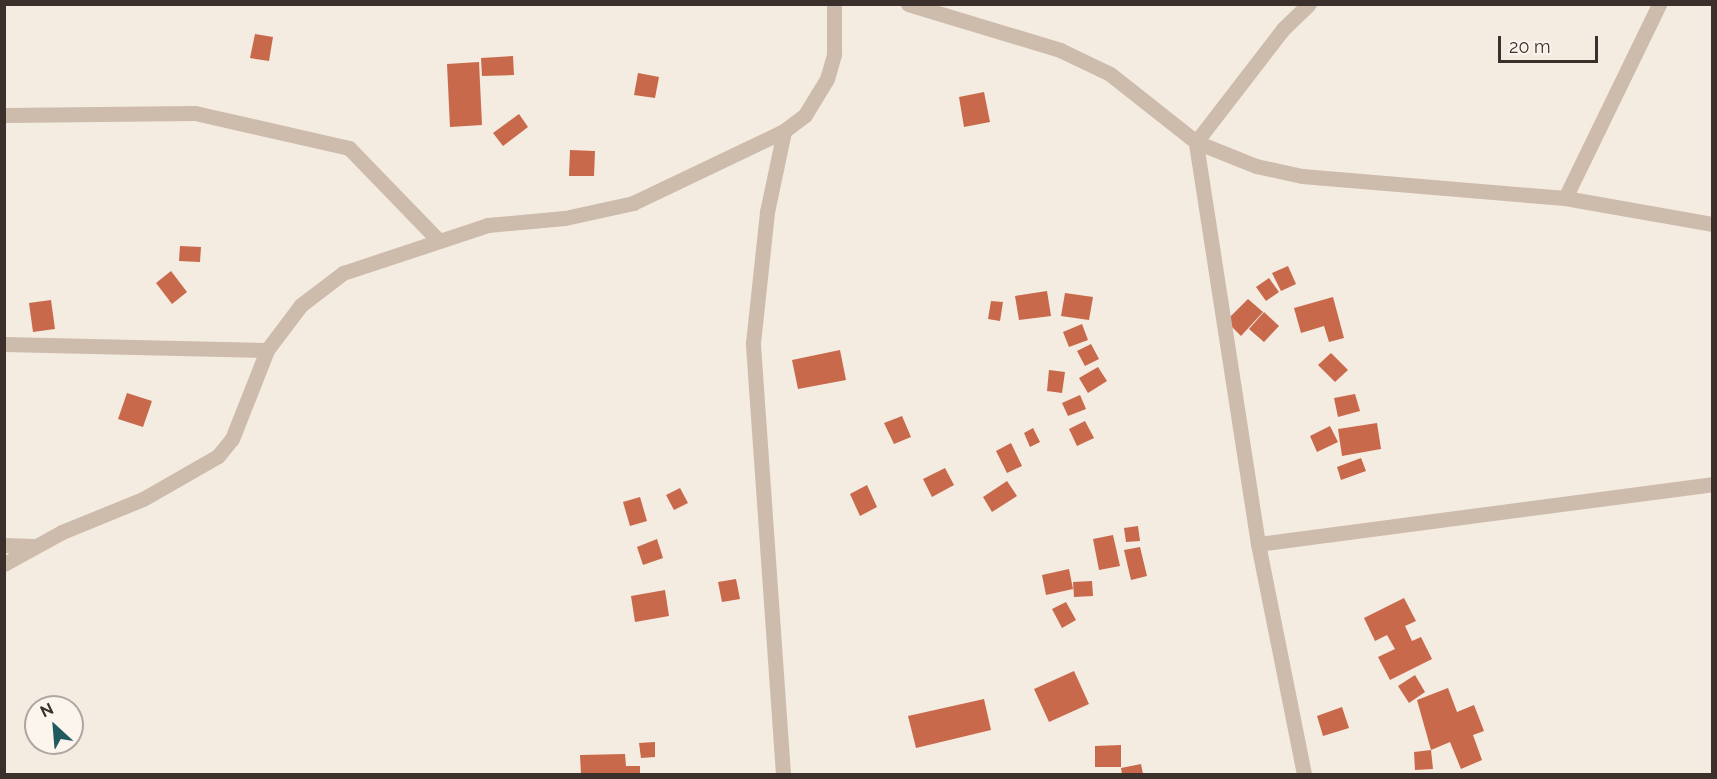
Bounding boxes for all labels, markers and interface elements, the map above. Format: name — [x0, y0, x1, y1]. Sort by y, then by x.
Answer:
scale bar — [1501, 24, 1602, 62]
text: 20 m — [1509, 36, 1551, 57]
north arrow — [24, 695, 84, 755]
text: N — [37, 699, 56, 721]

